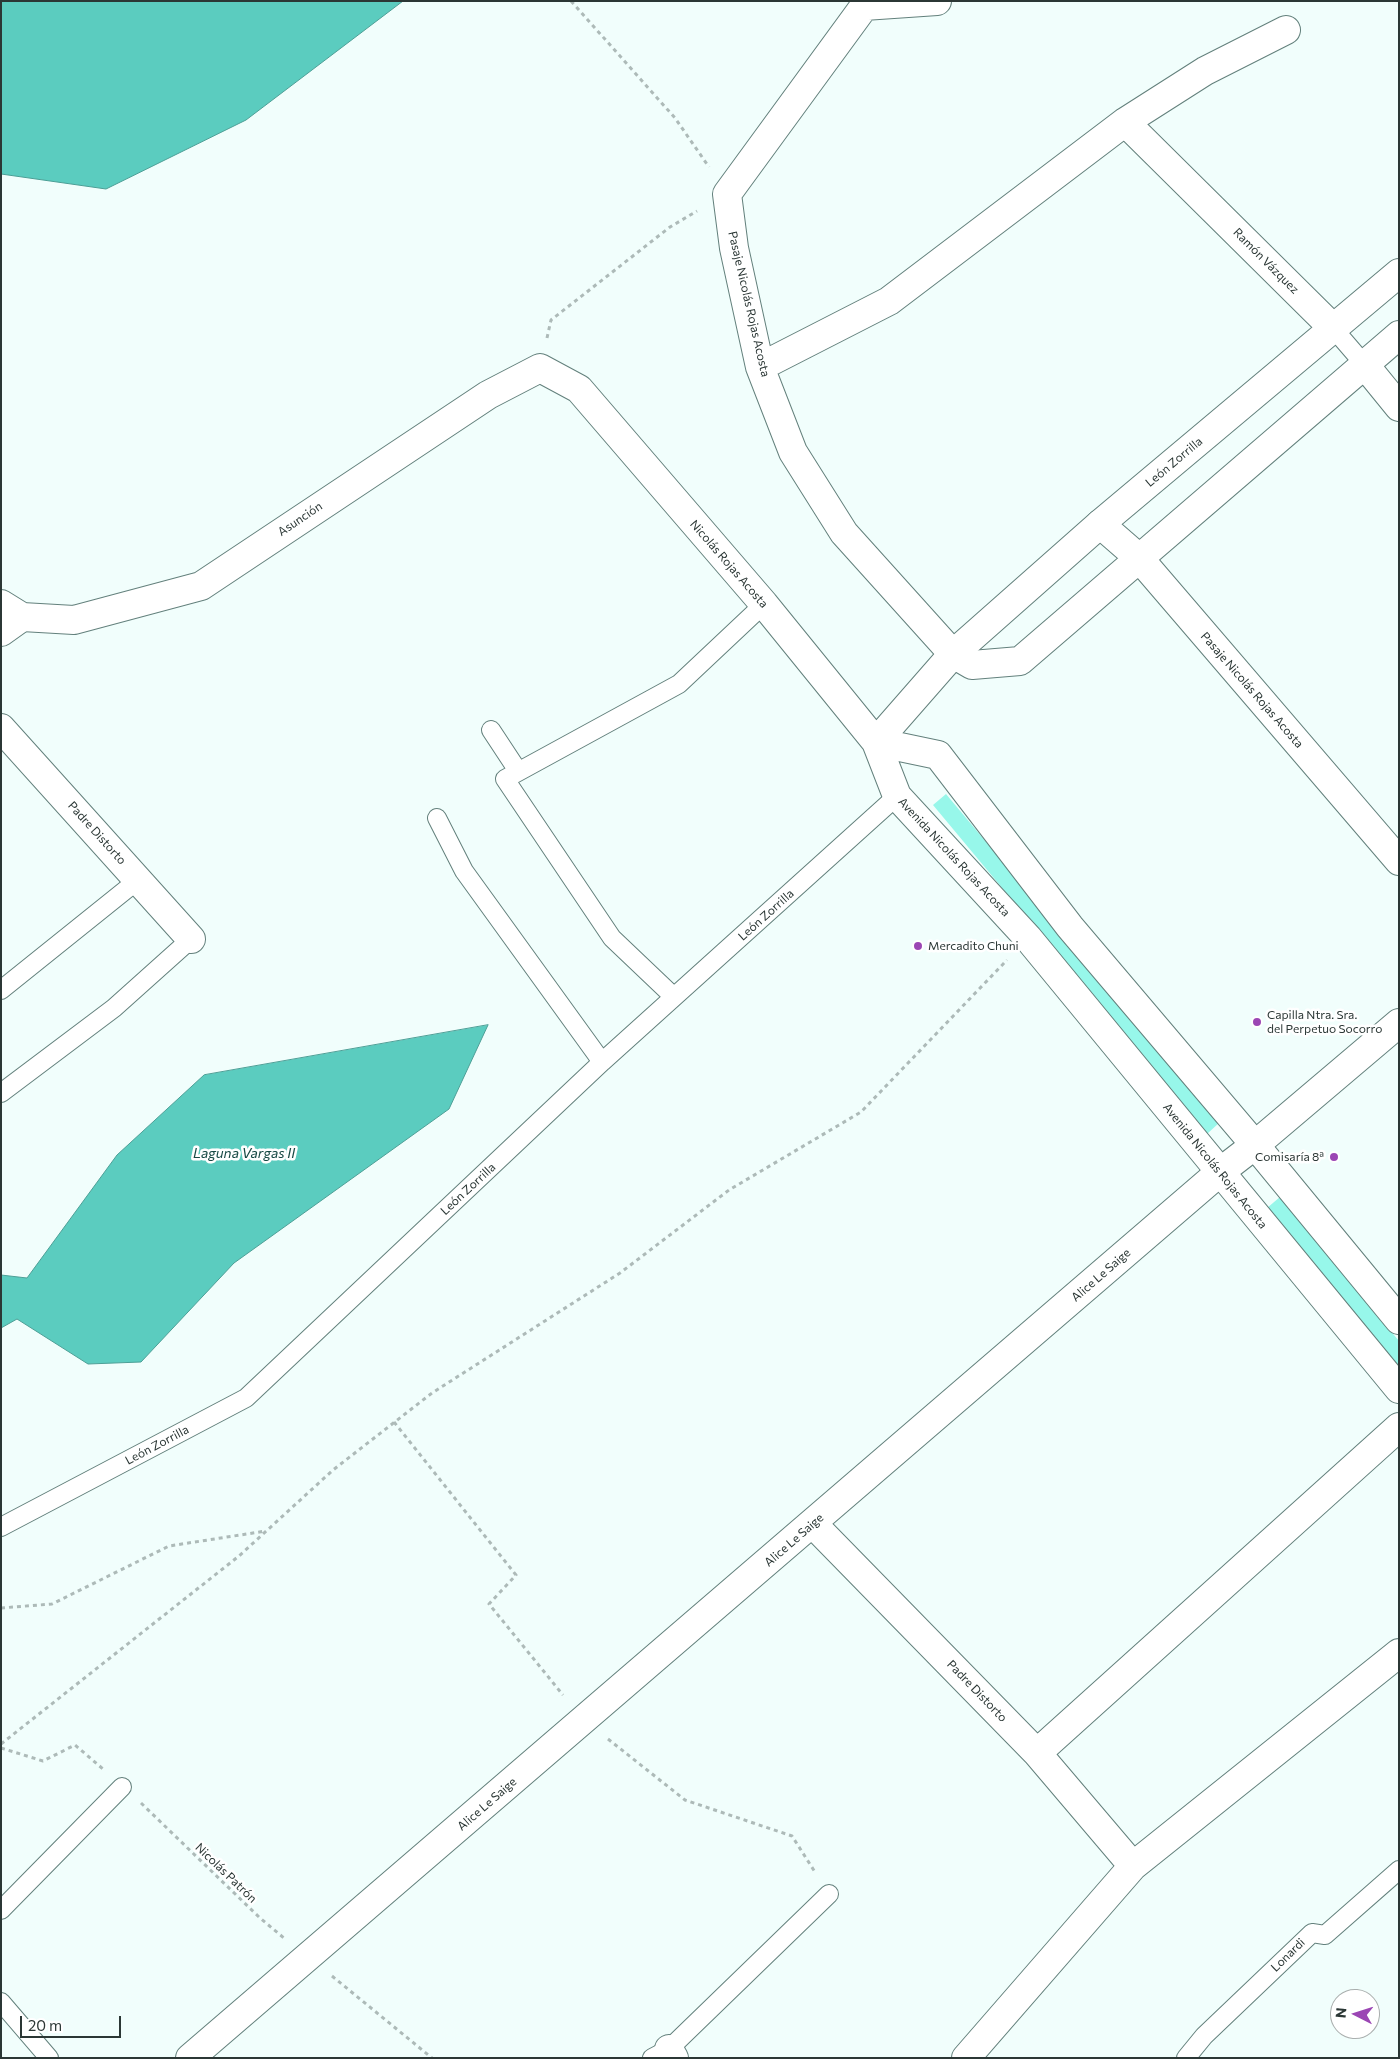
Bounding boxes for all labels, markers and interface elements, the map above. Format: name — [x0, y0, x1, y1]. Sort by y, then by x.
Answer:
street label: Ramón Vázquez — [1230, 225, 1302, 297]
street label: Pasaje Nicolás Rojas Acosta — [725, 230, 773, 378]
street label: León Zorrilla — [1143, 434, 1205, 490]
street label: Asunción — [275, 499, 325, 539]
street label: Nicolás Rojas Acosta — [687, 517, 771, 611]
street label: Pasaje Nicolás Rojas Acosta — [1198, 629, 1306, 751]
street label: Avenida Nicolás Rojas Acosta — [895, 795, 1013, 919]
street label: Padre Distorto — [65, 798, 129, 868]
street label: León Zorrilla — [735, 886, 797, 944]
place label: Mercadito Chuni — [928, 939, 1019, 953]
marker: Mercadito Chuni — [912, 940, 924, 952]
place label: Capilla Ntra. Sra. del Perpetuo Socorro — [1267, 1008, 1382, 1036]
marker: Capilla Ntra. Sra. del Perpetuo Socorro — [1251, 1016, 1263, 1028]
street label: Avenida Nicolás Rojas Acosta — [1160, 1100, 1270, 1232]
water label: Laguna Vargas II — [193, 1145, 295, 1161]
place label: Comisaría 8ª — [1255, 1150, 1324, 1164]
marker: Comisaría 8ª — [1328, 1151, 1340, 1163]
street label: León Zorrilla — [438, 1160, 498, 1218]
street label: Alice Le Saige — [1069, 1245, 1133, 1305]
street label: León Zorrilla — [123, 1422, 191, 1468]
street label: Alice Le Saige — [762, 1510, 826, 1570]
street label: Padre Distorto — [944, 1657, 1010, 1725]
street label: Alice Le Saige — [455, 1774, 519, 1834]
street label: Nicolás Patrón — [192, 1840, 260, 1906]
street label: Lonardi — [1268, 1935, 1308, 1975]
north arrow — [1330, 1989, 1380, 2039]
scale bar — [22, 2006, 124, 2038]
text: N — [1332, 2007, 1349, 2019]
text: 20 m — [28, 2016, 62, 2034]

